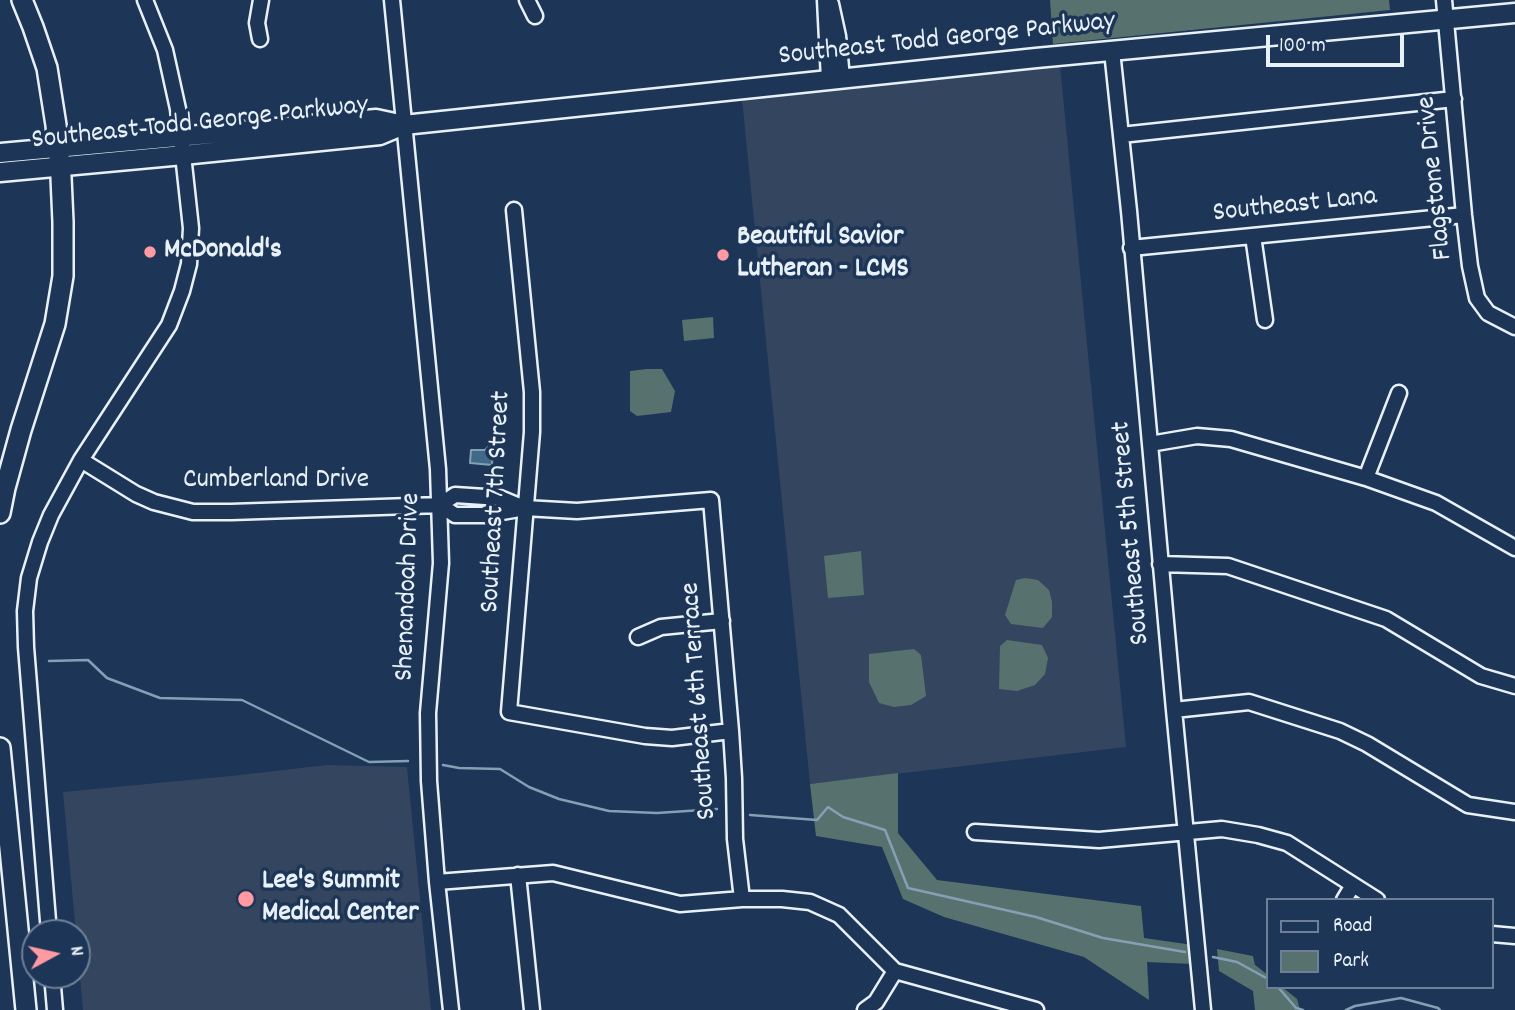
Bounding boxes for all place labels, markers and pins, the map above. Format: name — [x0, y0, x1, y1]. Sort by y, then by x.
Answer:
place label: Beautiful Savior Lutheran - LCMS — [737, 222, 909, 288]
place label: McDonald's — [164, 235, 282, 269]
marker: McDonald's — [142, 244, 158, 260]
marker: Beautiful Savior Lutheran - LCMS — [715, 247, 731, 263]
place label: Lee's Summit Medical Center — [262, 866, 419, 932]
marker: Lee's Summit Medical Center — [236, 889, 256, 909]

